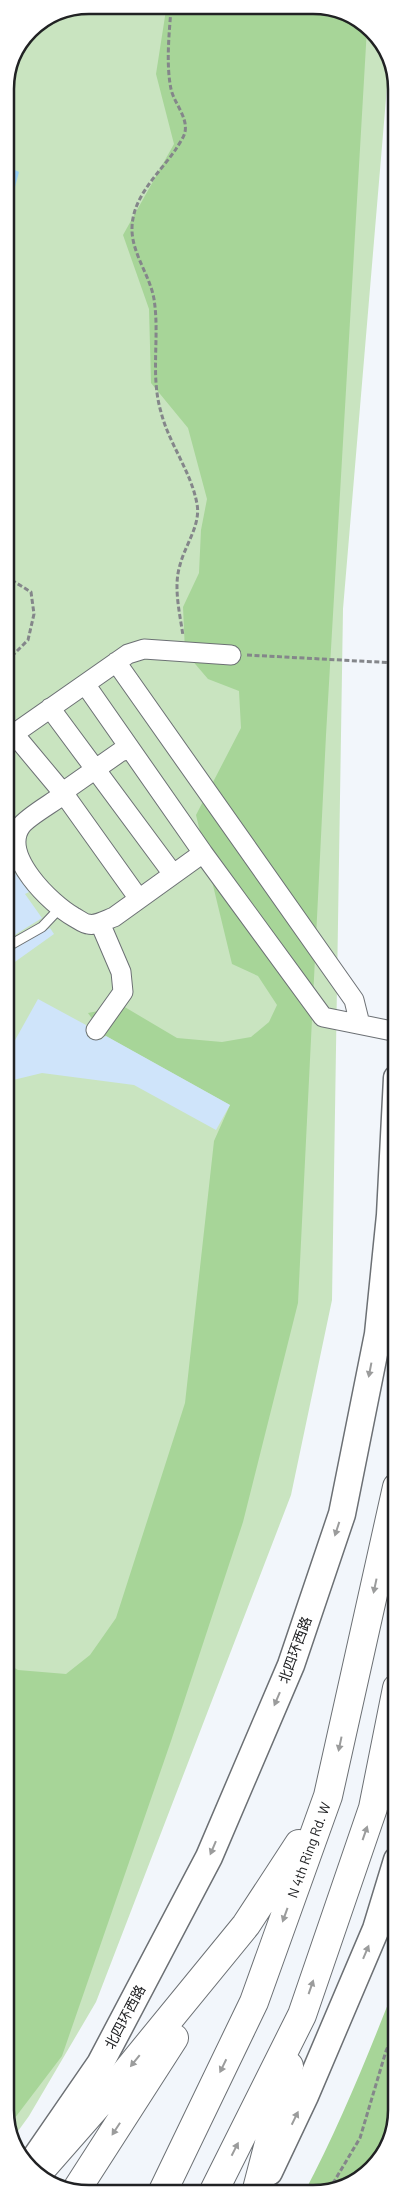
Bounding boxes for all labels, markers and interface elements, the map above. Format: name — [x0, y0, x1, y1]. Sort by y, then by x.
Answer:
one-way arrow — [366, 1363, 374, 1379]
one-way arrow — [332, 1522, 340, 1537]
one-way arrow — [371, 1578, 379, 1593]
street label: 北四环西路 — [275, 1614, 314, 1686]
one-way arrow — [273, 1692, 281, 1707]
one-way arrow — [336, 1737, 344, 1752]
street label: N 4th Ring Rd. W — [283, 1800, 334, 1900]
one-way arrow — [361, 1825, 369, 1840]
one-way arrow — [208, 1841, 216, 1855]
one-way arrow — [281, 1908, 288, 1923]
one-way arrow — [363, 1945, 371, 1959]
one-way arrow — [308, 1979, 316, 1994]
street label: 北四环西路 — [101, 1982, 148, 2052]
one-way arrow — [130, 2054, 141, 2067]
one-way arrow — [219, 2058, 227, 2073]
one-way arrow — [291, 2111, 299, 2125]
one-way arrow — [111, 2122, 120, 2135]
one-way arrow — [231, 2142, 239, 2156]

